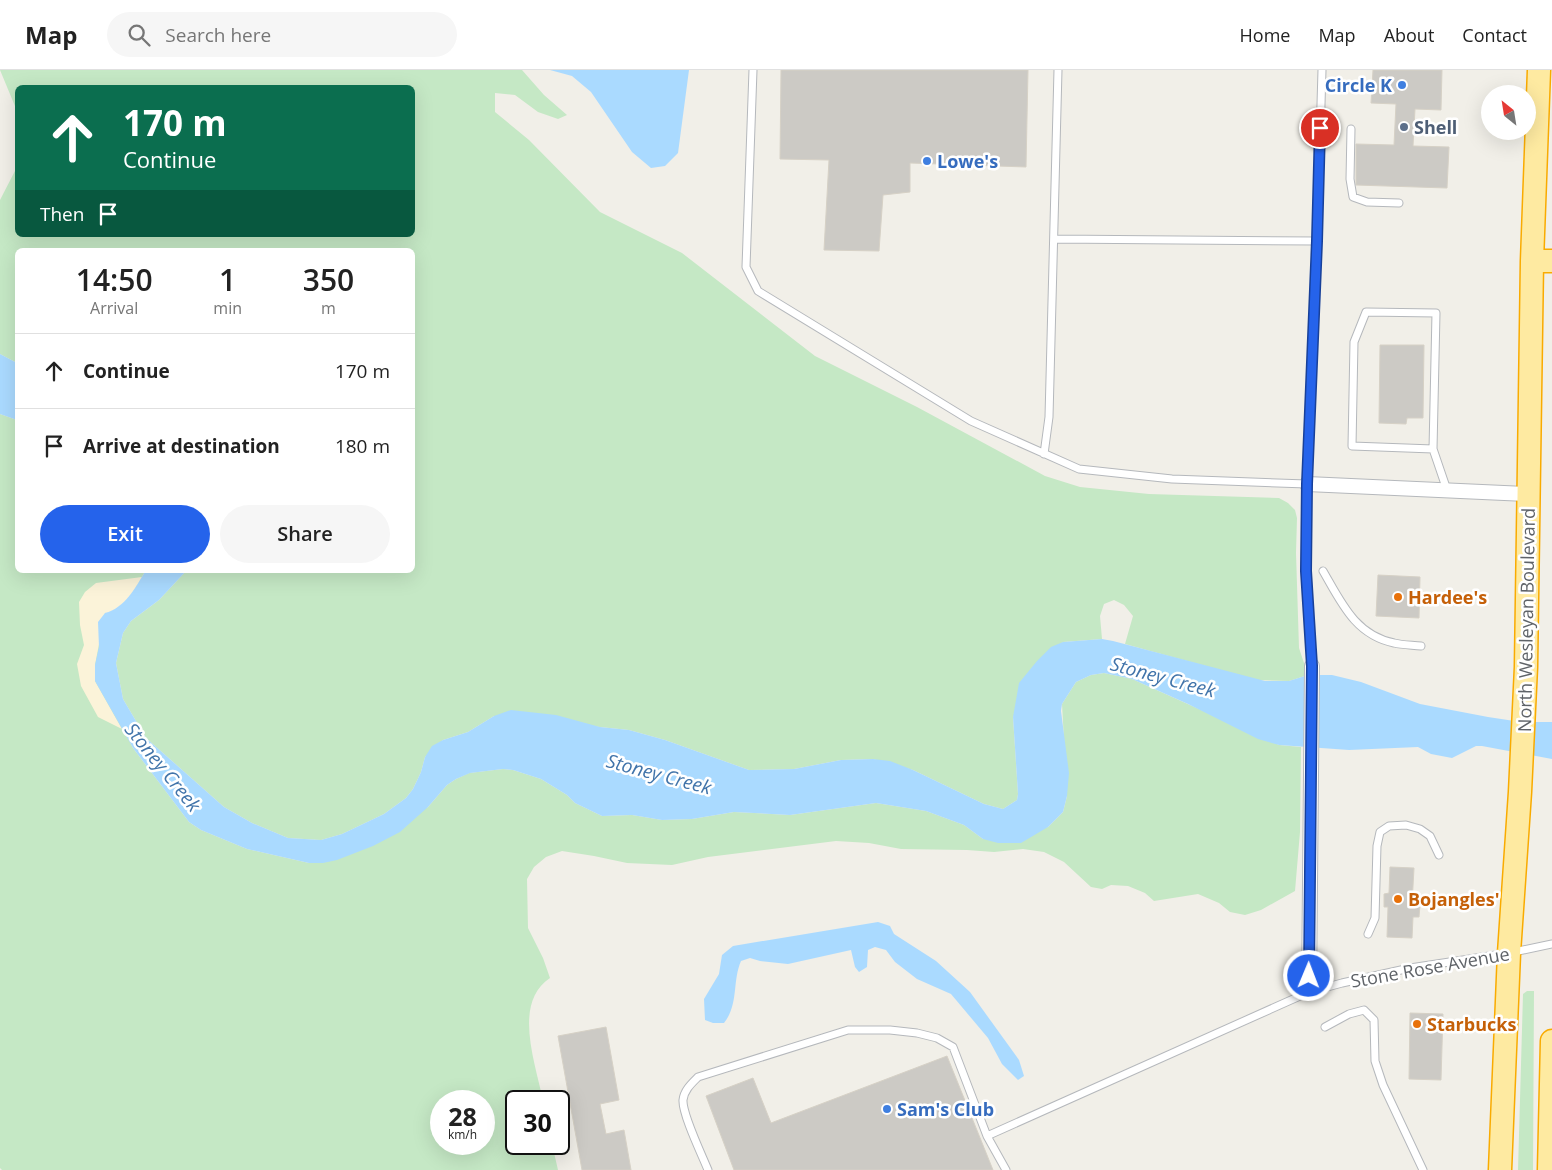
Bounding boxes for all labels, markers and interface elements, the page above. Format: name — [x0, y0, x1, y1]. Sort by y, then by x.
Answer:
search box — [107, 12, 457, 57]
text: Map — [25, 18, 77, 51]
icon: search — [125, 21, 153, 49]
text: Search here — [165, 22, 271, 48]
text: Home — [1240, 23, 1290, 47]
text: Map — [1318, 23, 1356, 47]
text: About — [1384, 23, 1434, 47]
text: Contact — [1462, 23, 1527, 47]
place label: Circle K — [1325, 73, 1392, 97]
marker: Circle K — [1396, 79, 1408, 91]
north arrow — [1481, 85, 1536, 140]
map controls — [1481, 85, 1536, 140]
text: 170 m — [123, 99, 227, 146]
icon: ahead — [40, 105, 105, 170]
pin — [1299, 107, 1341, 149]
icon: arrive — [1306, 114, 1334, 142]
place label: Shell — [1414, 115, 1457, 139]
marker: Shell — [1398, 121, 1410, 133]
text: Continue — [123, 144, 216, 174]
place label: Lowe's — [937, 149, 998, 173]
marker: Lowe's — [921, 155, 933, 167]
icon: arrive — [94, 200, 122, 228]
text: Then — [40, 201, 84, 227]
text: 14:50 — [76, 259, 153, 300]
text: 1 — [219, 259, 236, 300]
text: 350 — [303, 259, 354, 300]
text: Arrival — [90, 297, 138, 319]
text: min — [213, 297, 242, 319]
text: m — [321, 297, 336, 319]
icon: ahead — [40, 357, 68, 385]
text: Continue — [83, 358, 170, 384]
text: 170 m — [335, 358, 390, 384]
icon: arrive — [40, 432, 68, 460]
text: Arrive at destination — [83, 433, 280, 459]
text: 180 m — [335, 433, 390, 459]
button: Exit — [40, 505, 210, 563]
button: Share — [220, 505, 390, 563]
street label: North Wesleyan Boulevard — [1512, 508, 1540, 732]
place label: Hardee's — [1408, 585, 1487, 609]
marker: Hardee's — [1392, 591, 1404, 603]
water label: Stoney Creek — [1108, 651, 1219, 704]
water label: Stoney Creek — [119, 717, 207, 818]
water label: Stoney Creek — [604, 748, 715, 801]
place label: Bojangles' — [1408, 887, 1499, 911]
marker: Bojangles' — [1392, 893, 1404, 905]
street label: Stone Rose Avenue — [1349, 941, 1511, 993]
position arrow — [1282, 949, 1334, 1001]
place label: Starbucks — [1427, 1012, 1516, 1036]
marker: Starbucks — [1411, 1018, 1423, 1030]
speed limit sign: 30 — [505, 1090, 570, 1155]
place label: Sam's Club — [897, 1097, 994, 1121]
text: 28 — [448, 1099, 477, 1133]
marker: Sam's Club — [881, 1103, 893, 1115]
text: km/h — [448, 1126, 477, 1143]

